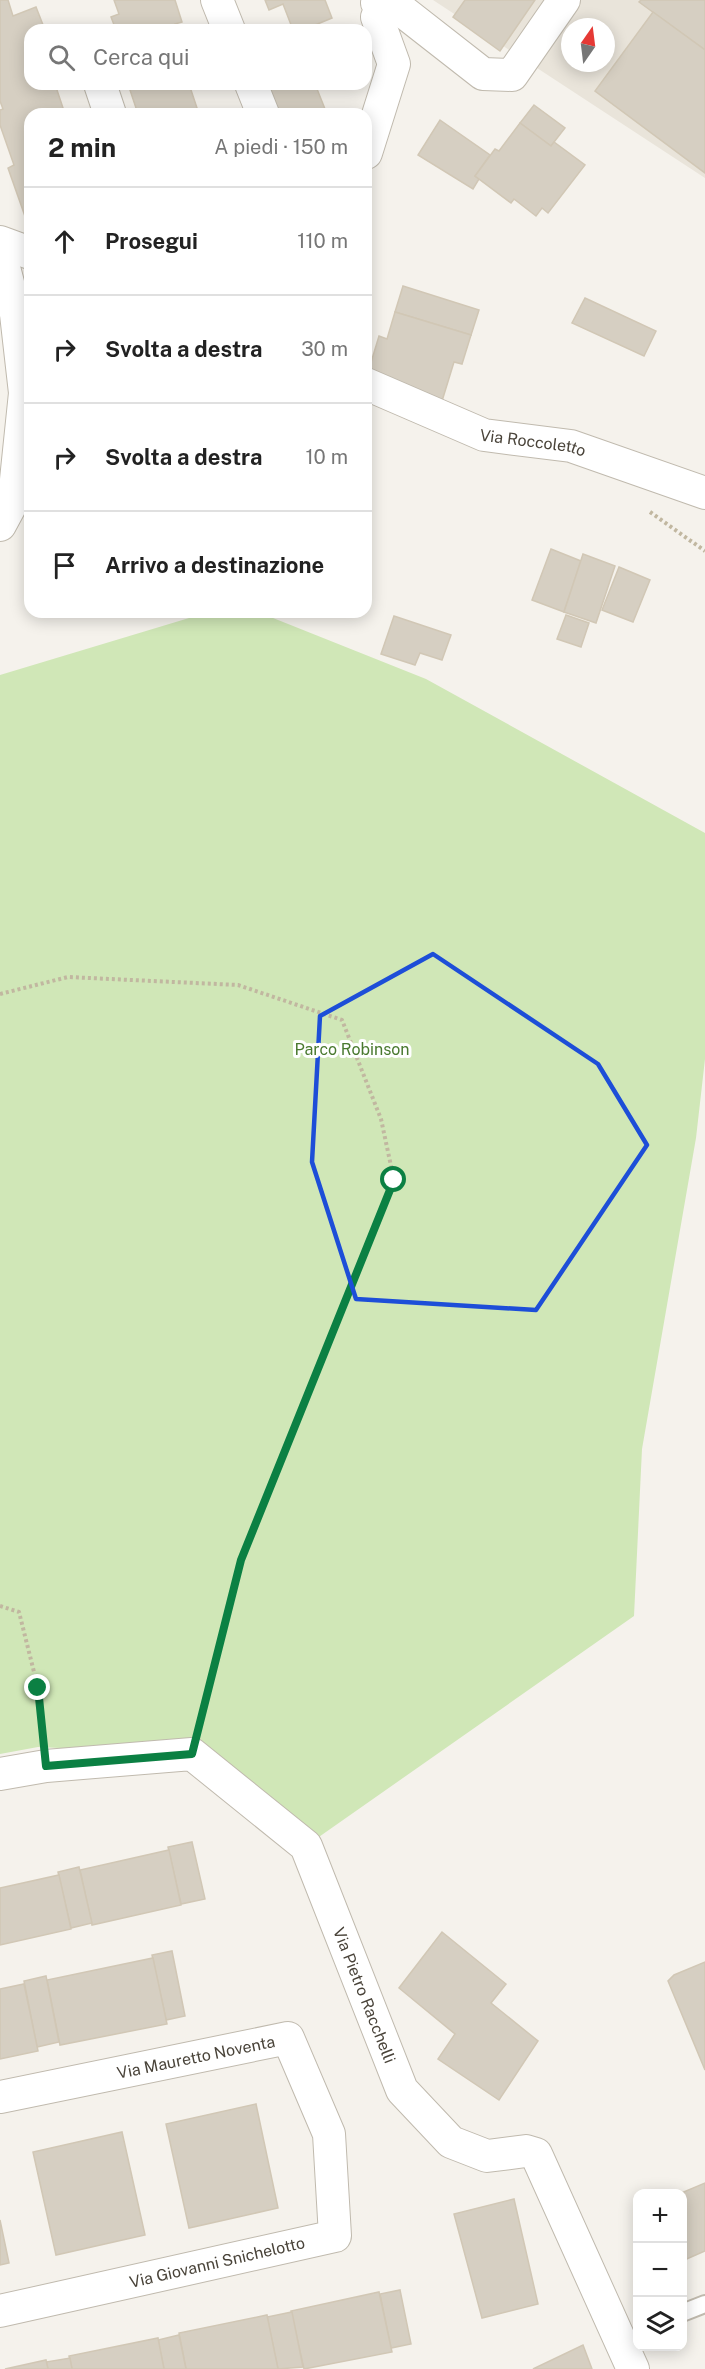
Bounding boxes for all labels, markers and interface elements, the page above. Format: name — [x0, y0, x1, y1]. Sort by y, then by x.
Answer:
north arrow — [561, 18, 615, 72]
search box — [24, 24, 372, 90]
icon: search — [45, 41, 78, 74]
text: Cerca qui — [93, 44, 190, 70]
text: 2 min — [48, 132, 116, 163]
text: A piedi · 150 m — [214, 135, 348, 159]
icon: ahead — [48, 225, 81, 258]
text: Prosegui — [105, 228, 198, 254]
text: 110 m — [297, 229, 348, 253]
icon: right — [48, 333, 81, 366]
text: Svolta a destra — [105, 336, 262, 362]
text: 30 m — [301, 337, 348, 361]
street label: Via Roccoletto — [479, 426, 588, 461]
icon: right — [48, 441, 81, 474]
text: Svolta a destra — [105, 444, 262, 470]
text: 10 m — [305, 445, 348, 469]
icon: arrive — [48, 549, 81, 582]
text: Arrivo a destinazione — [105, 552, 324, 578]
park label: Parco Robinson — [294, 1040, 410, 1059]
route start — [380, 1166, 406, 1192]
route end — [24, 1674, 50, 1700]
street label: Via Pietro Racchelli — [329, 1925, 399, 2066]
street label: Via Mauretto Noventa — [115, 2032, 277, 2083]
map controls — [633, 2189, 687, 2351]
button: + — [633, 2189, 687, 2243]
street label: Via Giovanni Snichelotto — [128, 2233, 307, 2292]
button: − — [633, 2243, 687, 2297]
button: layers — [633, 2297, 687, 2351]

